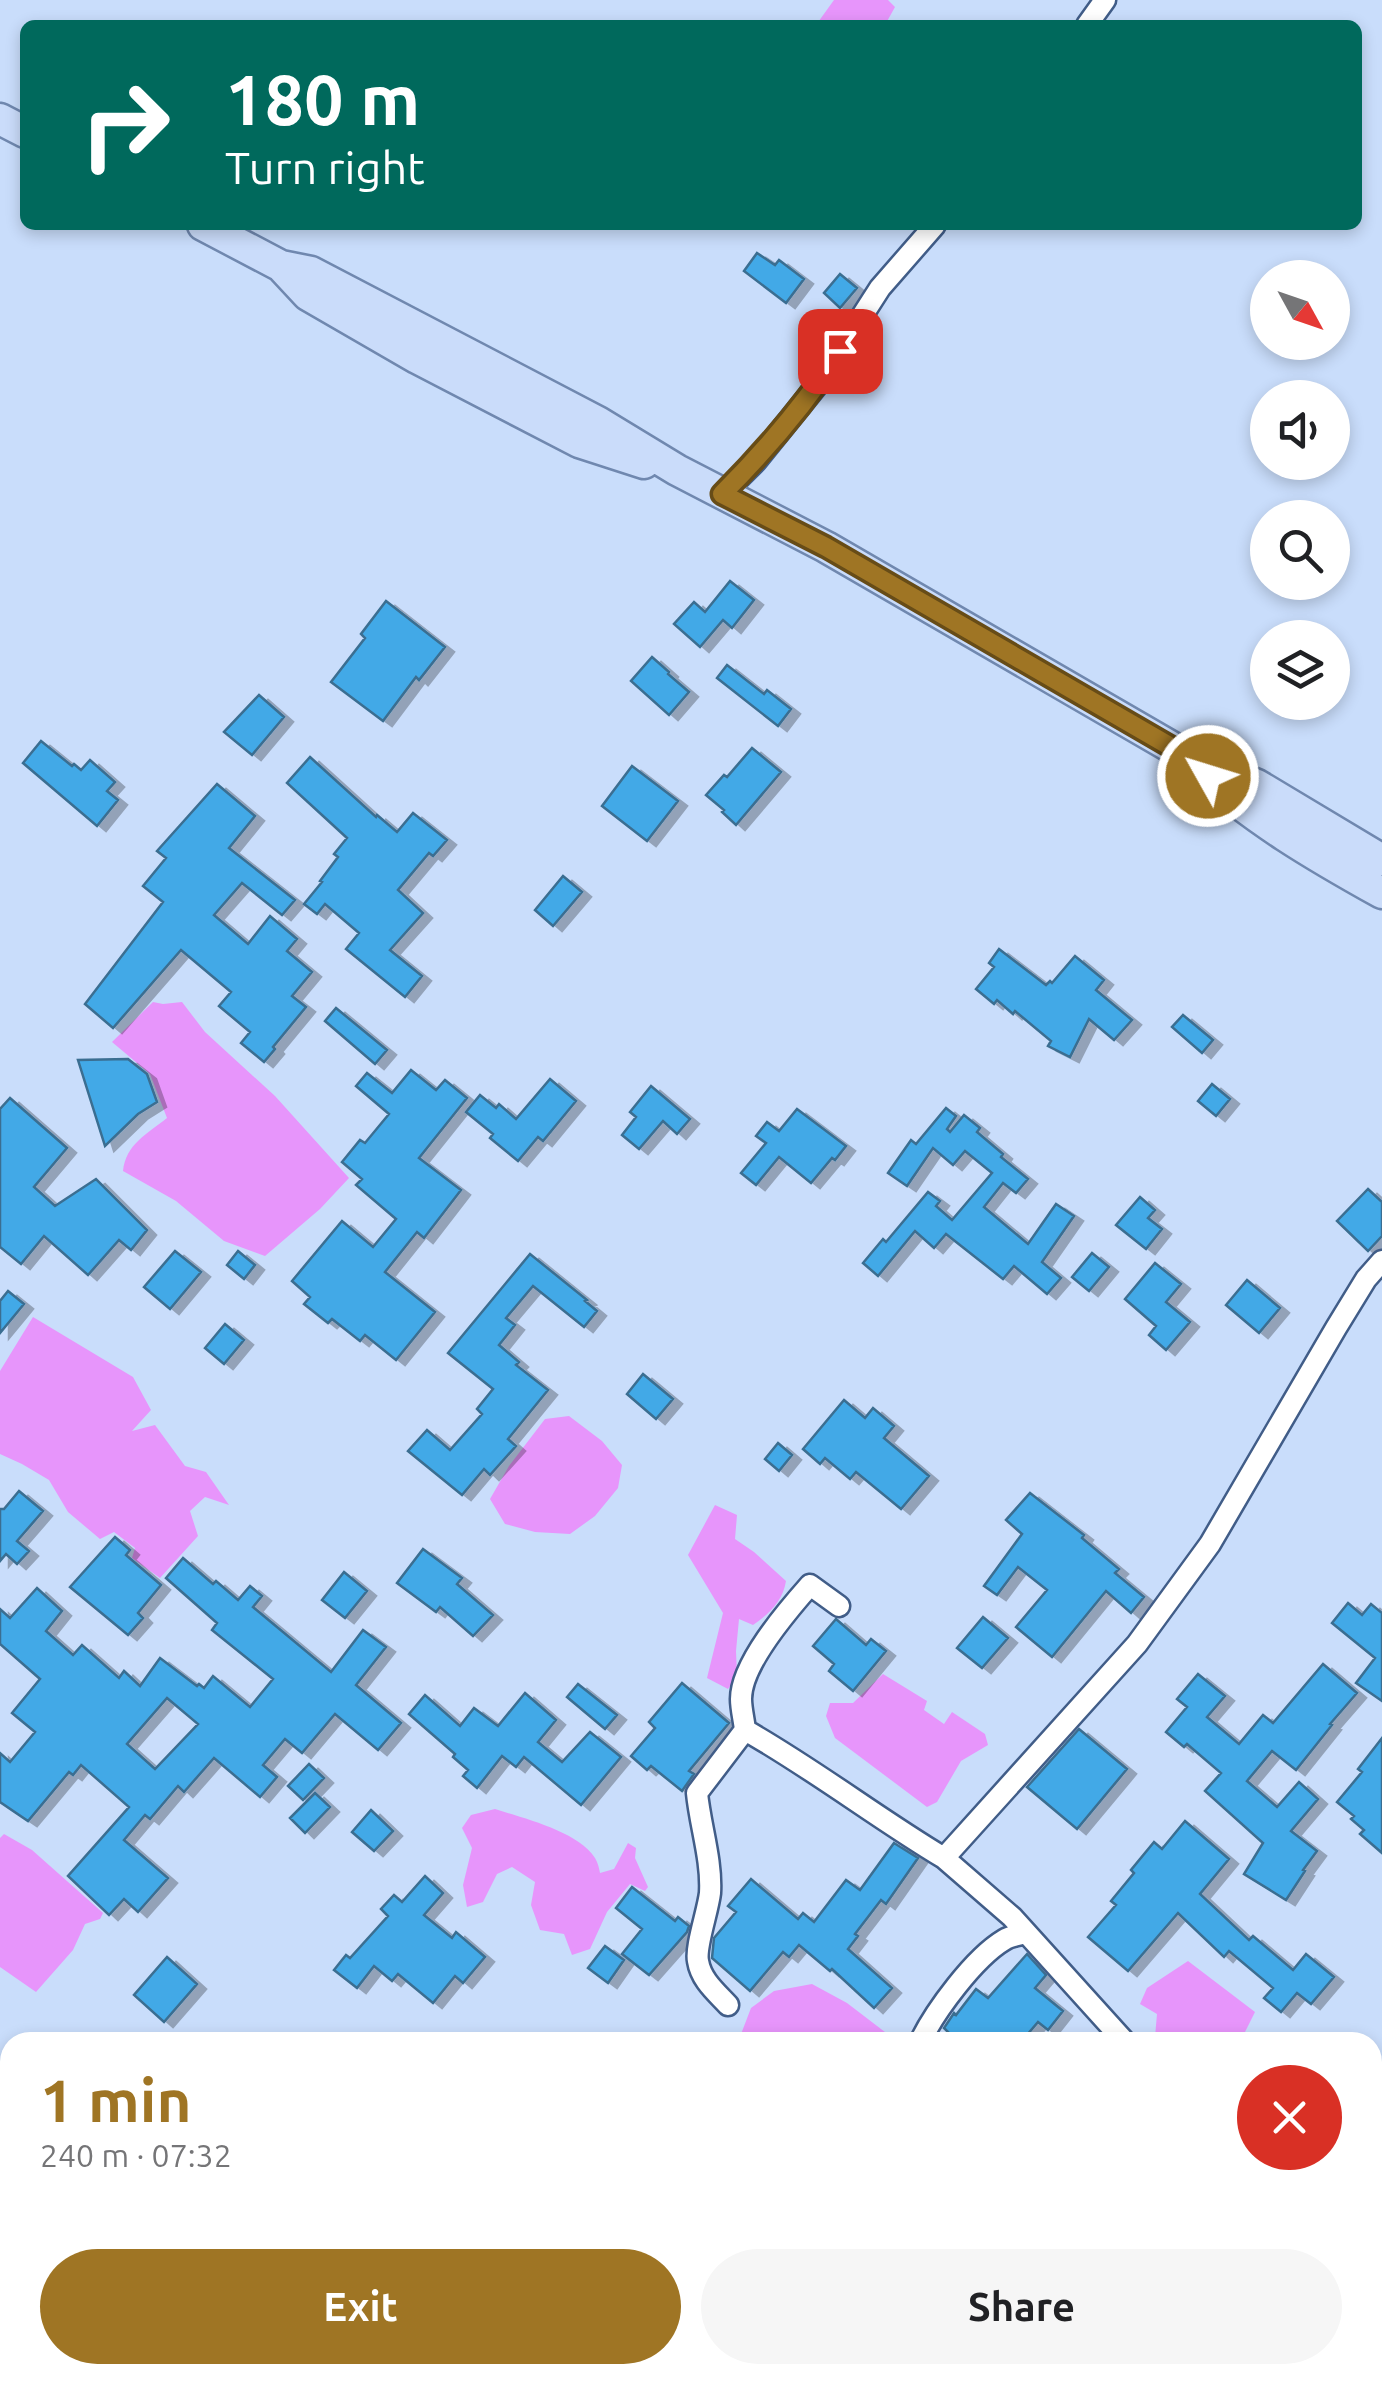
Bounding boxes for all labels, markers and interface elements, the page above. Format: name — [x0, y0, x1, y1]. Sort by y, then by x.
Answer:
icon: right — [60, 60, 190, 190]
text: 180 m — [225, 60, 420, 138]
text: Turn right — [225, 142, 425, 193]
north arrow — [1250, 260, 1350, 360]
map controls — [1250, 260, 1350, 720]
pin — [798, 309, 883, 394]
icon: arrive — [813, 324, 868, 379]
button: sound — [1250, 380, 1350, 480]
button: search — [1250, 500, 1350, 600]
button: layers — [1250, 620, 1350, 720]
position arrow — [1156, 724, 1260, 828]
button: close — [1237, 2065, 1342, 2170]
text: 1 min — [40, 2066, 192, 2133]
text: 240 m · 07:32 — [40, 2137, 232, 2173]
button: Exit — [40, 2249, 681, 2364]
button: Share — [701, 2249, 1342, 2364]

